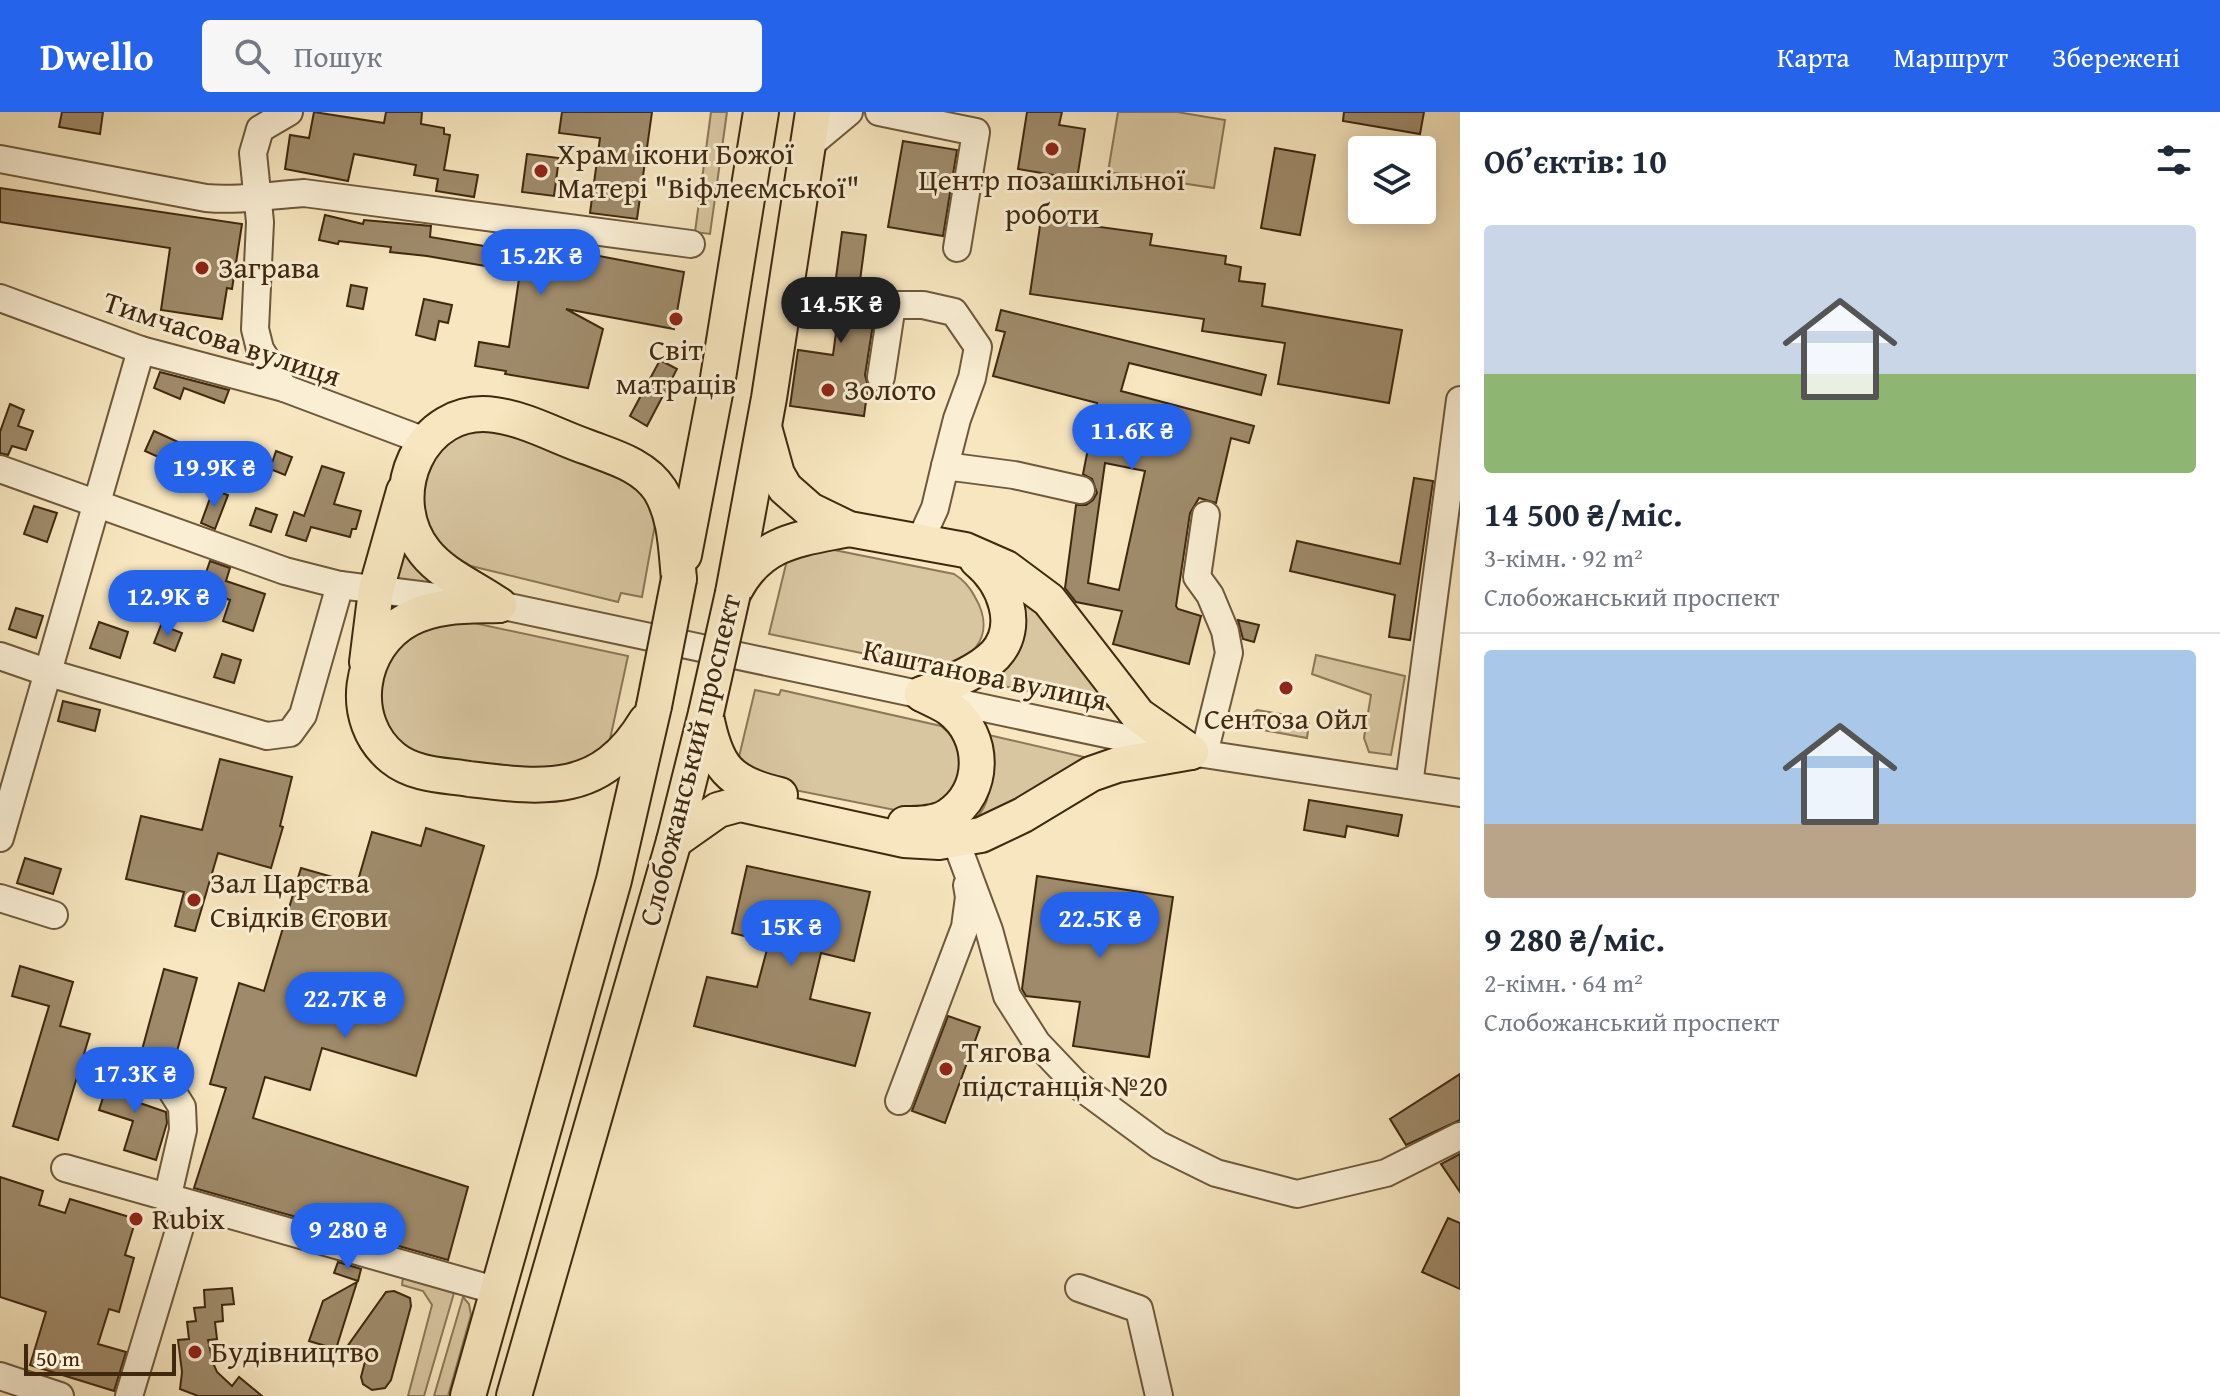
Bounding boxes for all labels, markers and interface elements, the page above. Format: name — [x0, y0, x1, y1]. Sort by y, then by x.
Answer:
search box — [202, 20, 762, 92]
text: Dwello — [40, 28, 154, 84]
icon: search — [230, 34, 274, 78]
text: Пошук — [294, 34, 382, 78]
text: Карта — [1777, 36, 1850, 77]
text: Маршрут — [1894, 36, 2008, 77]
text: Збережені — [2052, 36, 2180, 77]
place label: Храм ікони Божої Матері "Віфлеємської" — [557, 131, 859, 209]
map controls — [1348, 136, 1436, 224]
button: layers — [1348, 136, 1436, 224]
text: Об’єктів: 10 — [1484, 136, 1667, 185]
icon: filters — [2152, 138, 2196, 182]
marker: Центр позашкільної роботи — [1043, 140, 1061, 158]
place label: Центр позашкільної роботи — [919, 157, 1185, 235]
marker: Храм ікони Божої Матері "Віфлеємської" — [532, 162, 550, 180]
pin: 15.2K ₴ — [467, 229, 615, 297]
text: 15.2K ₴ — [499, 235, 583, 274]
place label: Заграва — [218, 245, 321, 289]
marker: Заграва — [193, 259, 211, 277]
pin: 14.5K ₴ — [767, 277, 915, 345]
icon: home — [1768, 277, 1912, 421]
street label: Тимчасова вулиця — [98, 279, 347, 397]
text: 14.5K ₴ — [799, 283, 883, 322]
marker: Світ матраців — [667, 310, 685, 328]
place label: Світ матраців — [616, 327, 736, 405]
place label: Золото — [844, 367, 936, 411]
marker: Золото — [819, 381, 837, 399]
pin: 11.6K ₴ — [1058, 404, 1206, 472]
text: 11.6K ₴ — [1090, 410, 1174, 449]
pin: 19.9K ₴ — [140, 441, 288, 509]
text: 19.9K ₴ — [172, 447, 256, 486]
text: 14 500 ₴/міс. — [1484, 489, 1682, 538]
text: 3-кімн. · 92 m² — [1484, 538, 1643, 577]
pin: 12.9K ₴ — [94, 570, 242, 638]
text: 12.9K ₴ — [126, 576, 210, 615]
text: Слобожанський проспект — [1484, 577, 1779, 616]
street label: Слобожанський проспект — [626, 589, 752, 930]
street label: Каштанова вулиця — [859, 627, 1112, 721]
marker: Сентоза Ойл — [1277, 679, 1295, 697]
place label: Сентоза Ойл — [1204, 696, 1368, 740]
icon: home — [1768, 702, 1912, 846]
place label: Зал Царства Свідків Єгови — [210, 860, 388, 938]
marker: Зал Царства Свідків Єгови — [185, 891, 203, 909]
pin: 22.5K ₴ — [1026, 892, 1174, 960]
text: 22.5K ₴ — [1058, 898, 1142, 937]
pin: 15K ₴ — [735, 900, 847, 968]
text: 15K ₴ — [760, 906, 822, 945]
text: 9 280 ₴/міс. — [1484, 914, 1665, 963]
text: 2-кімн. · 64 m² — [1484, 963, 1643, 1002]
pin: 22.7K ₴ — [271, 972, 419, 1040]
text: 22.7K ₴ — [303, 978, 387, 1017]
text: Слобожанський проспект — [1484, 1002, 1779, 1041]
place label: Тягова пiдстанцiя №20 — [962, 1029, 1168, 1107]
pin: 17.3K ₴ — [61, 1047, 209, 1115]
text: 17.3K ₴ — [93, 1053, 177, 1092]
marker: Тягова пiдстанцiя №20 — [937, 1060, 955, 1078]
place label: Rubix — [152, 1196, 225, 1240]
pin: 9 280 ₴ — [274, 1203, 422, 1271]
text: 9 280 ₴ — [309, 1209, 387, 1248]
marker: Rubix — [127, 1210, 145, 1228]
place label: Будівництво — [211, 1329, 379, 1373]
scale bar — [24, 1340, 176, 1376]
text: 50 m — [36, 1342, 80, 1374]
marker: Будівництво — [186, 1343, 204, 1361]

